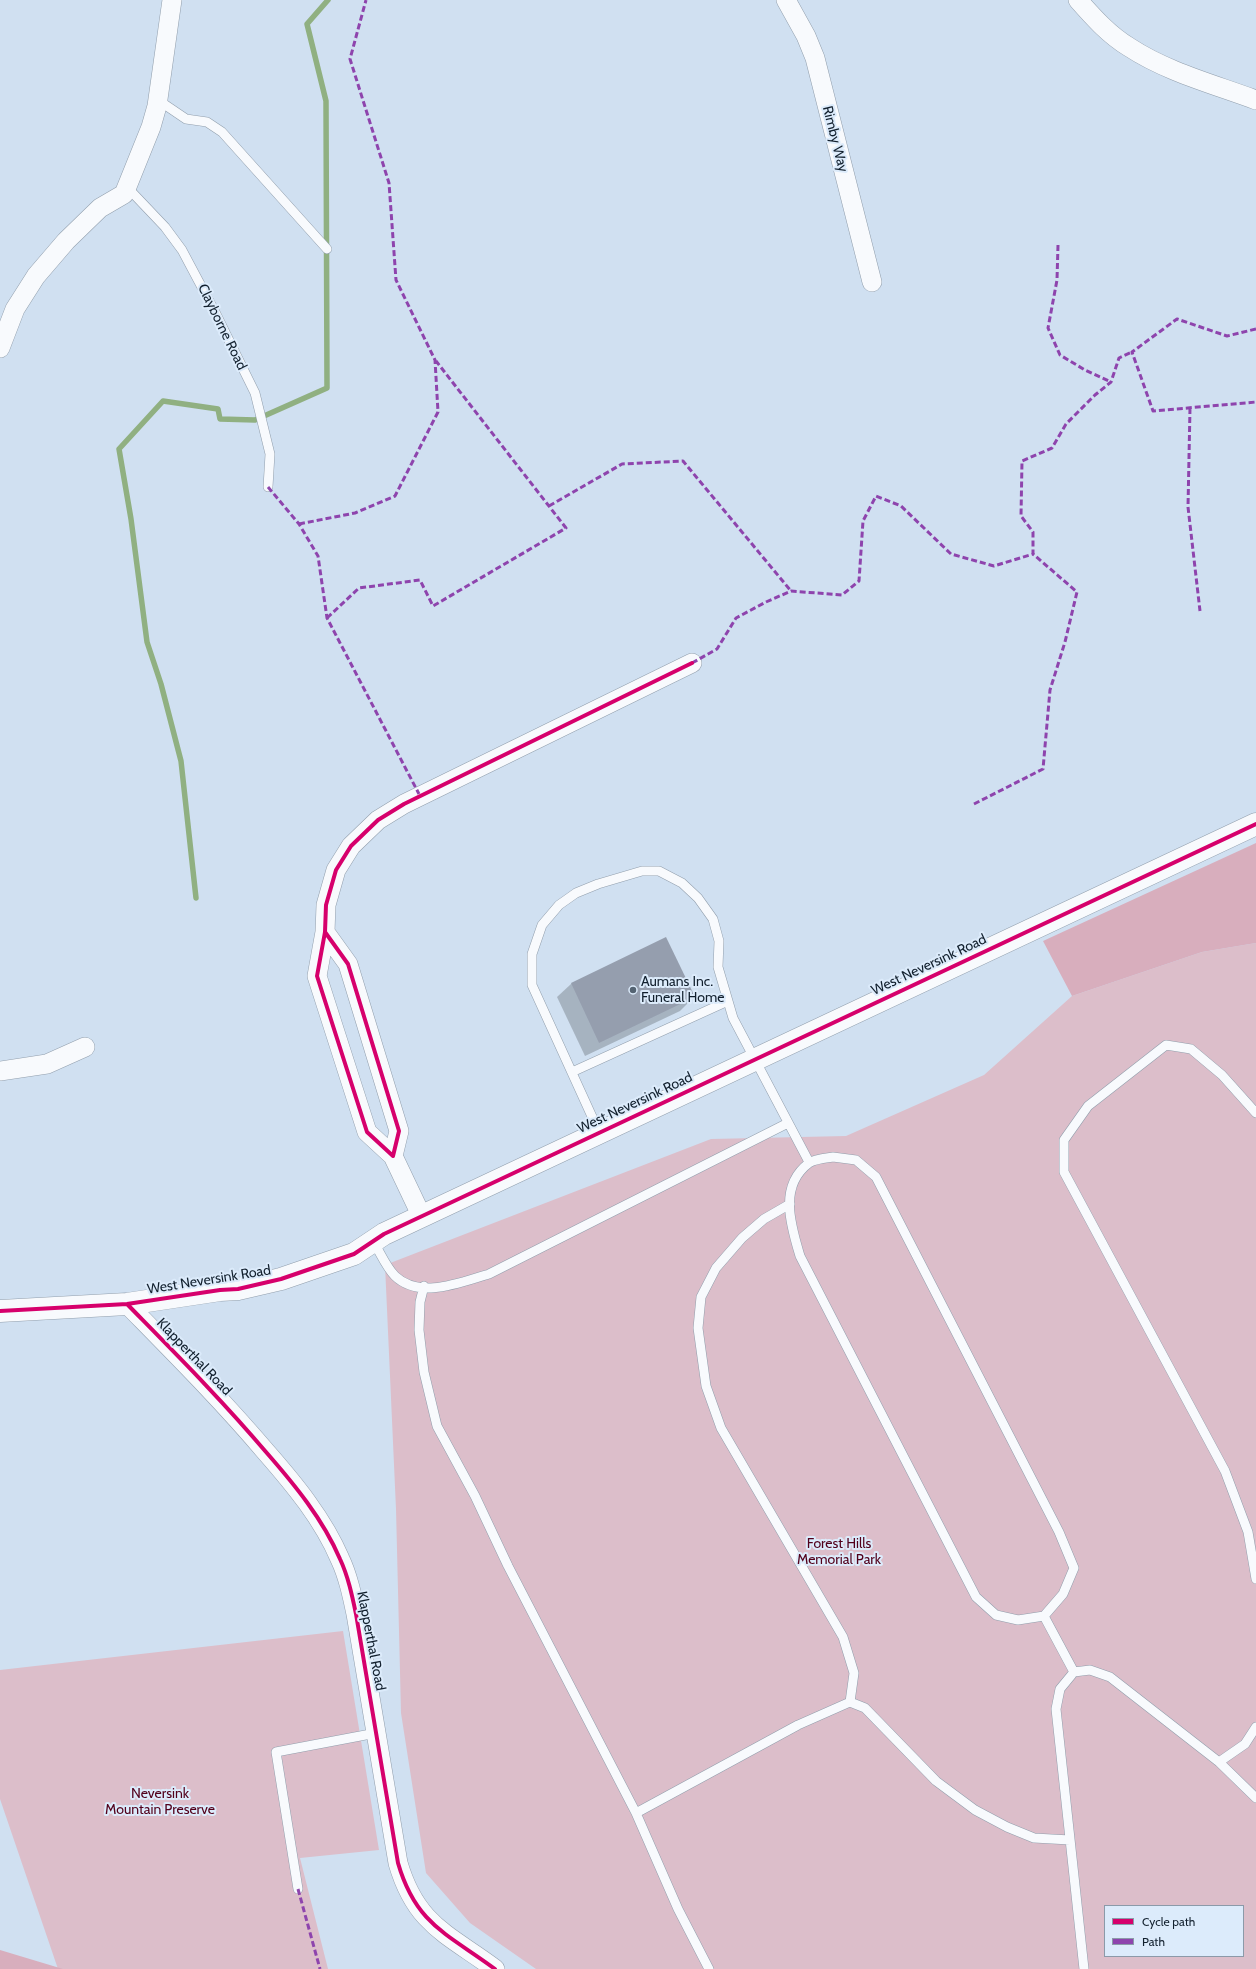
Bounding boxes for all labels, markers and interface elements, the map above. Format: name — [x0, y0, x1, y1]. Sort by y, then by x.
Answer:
street label: Rimby Way — [819, 104, 851, 174]
street label: Clayborne Road — [194, 281, 250, 373]
street label: West Neversink Road — [869, 931, 989, 999]
place label: Aumans Inc. Funeral Home — [641, 974, 724, 1006]
marker: Aumans Inc. Funeral Home — [628, 985, 638, 995]
street label: West Neversink Road — [575, 1069, 695, 1137]
street label: West Neversink Road — [146, 1262, 272, 1298]
street label: Klapperthal Road — [153, 1315, 235, 1399]
park label: Forest Hills Memorial Park — [797, 1536, 881, 1568]
street label: Klapperthal Road — [353, 1590, 389, 1692]
park label: Neversink Mountain Preserve — [105, 1786, 215, 1818]
legend — [1104, 1905, 1244, 1957]
text: Cycle path — [1142, 1914, 1195, 1929]
text: Path — [1142, 1934, 1165, 1949]

